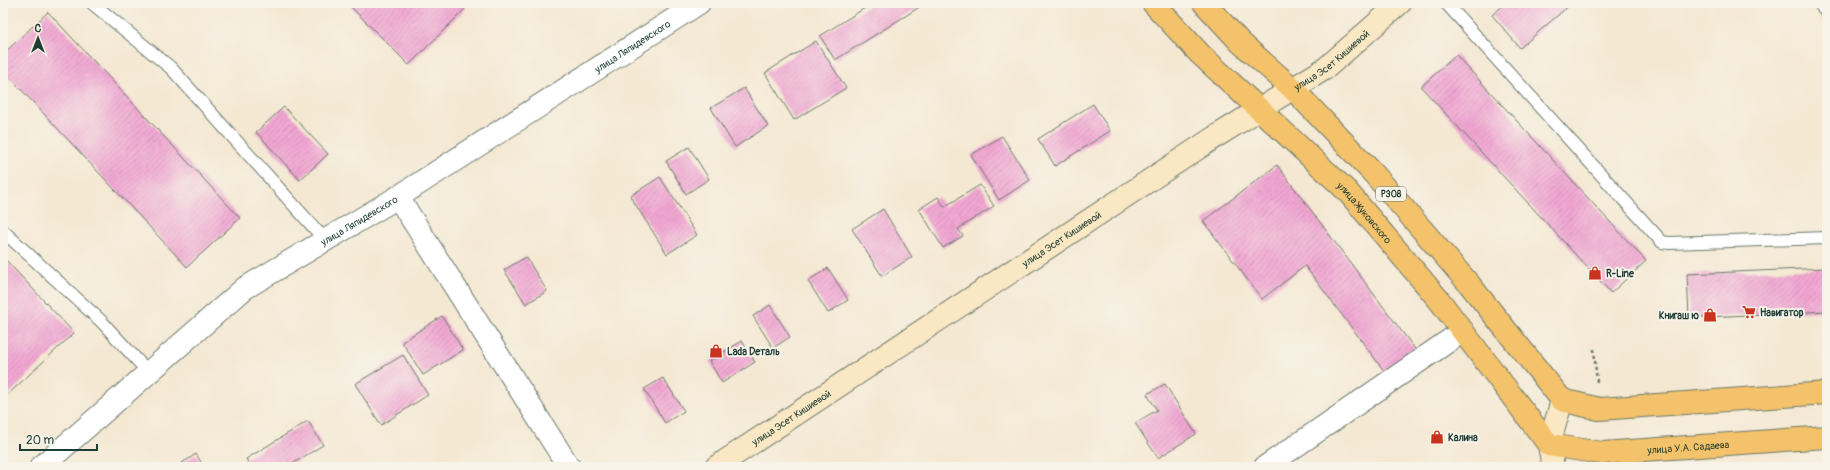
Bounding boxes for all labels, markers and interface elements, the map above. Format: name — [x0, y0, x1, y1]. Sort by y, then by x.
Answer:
north arrow — [18, 18, 58, 58]
street label: улица Ляпидевского — [592, 18, 673, 76]
text: С — [35, 22, 42, 35]
street label: улица Эсет Кишиевой — [1291, 28, 1372, 94]
street label: улица Жуковского — [1333, 179, 1394, 247]
road number: P308 — [1376, 187, 1406, 201]
street label: улица Ляпидевского — [318, 193, 401, 249]
street label: улица Эсет Кишиевой — [1019, 209, 1104, 270]
shop icon: R-Line — [1587, 265, 1603, 281]
place label: R-Line — [1606, 268, 1635, 280]
supermarket icon: Навигатор — [1741, 304, 1757, 320]
shop icon: Книгаш ю — [1702, 307, 1718, 323]
place label: Навигатор — [1760, 307, 1804, 319]
place label: Книгаш ю — [1659, 310, 1699, 322]
shop icon: Lada Dеталь — [708, 343, 724, 359]
place label: Lada Dеталь — [727, 346, 780, 358]
street label: улица Эсет Кишиевой — [749, 388, 834, 449]
scale bar — [20, 426, 97, 452]
shop icon: Калина — [1429, 429, 1445, 445]
place label: Калина — [1448, 432, 1478, 444]
text: 20 m — [26, 433, 55, 448]
street label: улица У.А. Садаева — [1646, 439, 1730, 457]

